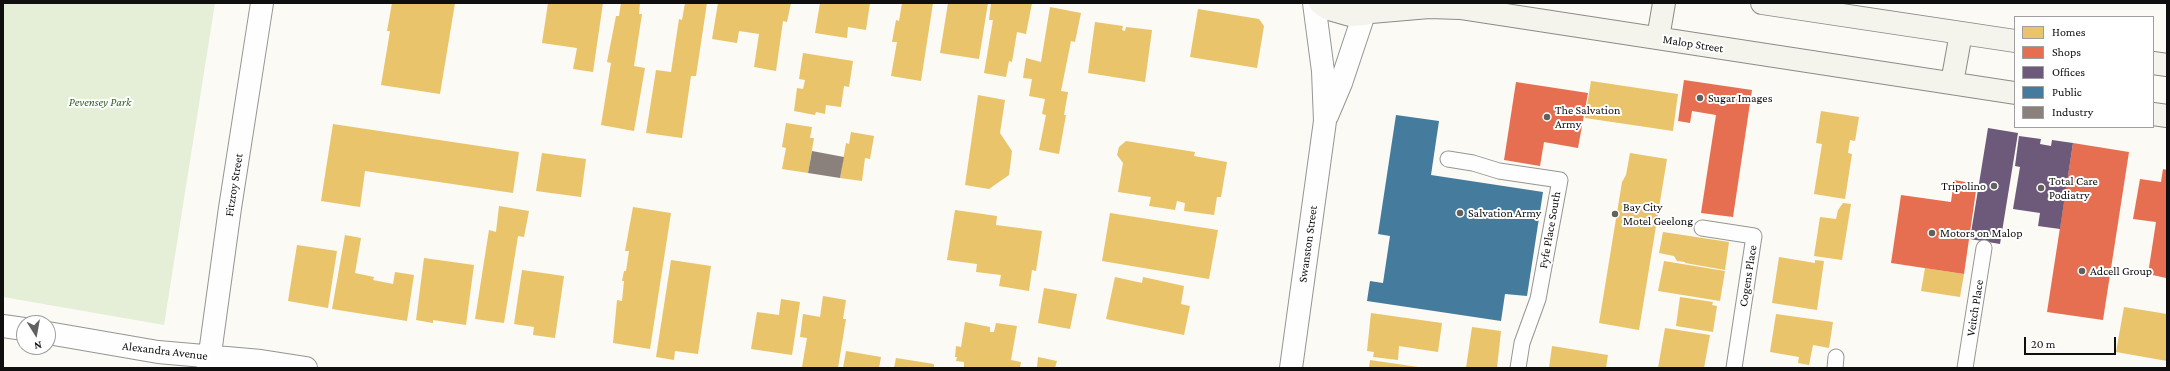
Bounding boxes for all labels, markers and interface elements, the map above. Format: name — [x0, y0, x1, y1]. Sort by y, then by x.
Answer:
legend — [2014, 16, 2154, 128]
text: Homes — [2052, 25, 2085, 39]
street label: Malop Street — [1662, 32, 1724, 56]
text: Shops — [2052, 45, 2081, 59]
text: Offices — [2052, 65, 2085, 79]
text: Public — [2052, 85, 2082, 99]
place label: Sugar Images — [1708, 91, 1772, 105]
marker: Sugar Images — [1695, 93, 1705, 103]
park label: Pevensey Park — [69, 95, 131, 109]
place label: The Salvation Army — [1555, 103, 1620, 131]
text: Industry — [2052, 105, 2093, 119]
marker: The Salvation Army — [1542, 112, 1552, 122]
street label: Fitzroy Street — [222, 152, 246, 218]
place label: Total Care Podiatry — [2049, 174, 2098, 202]
place label: Tripolino — [1941, 179, 1986, 193]
marker: Tripolino — [1989, 181, 1999, 191]
marker: Total Care Podiatry — [2036, 183, 2046, 193]
street label: Fyfe Place South — [1536, 190, 1564, 270]
place label: Bay City Motel Geelong — [1623, 200, 1693, 228]
street label: Swanston Street — [1295, 205, 1321, 283]
place label: Salvation Army — [1468, 206, 1541, 220]
marker: Salvation Army — [1455, 208, 1465, 218]
marker: Bay City Motel Geelong — [1610, 209, 1620, 219]
place label: Motors on Malop — [1940, 226, 2022, 240]
marker: Motors on Malop — [1927, 228, 1937, 238]
street label: Cogens Place — [1736, 244, 1760, 308]
place label: Adcell Group — [2090, 264, 2152, 278]
marker: Adcell Group — [2077, 266, 2087, 276]
street label: Veitch Place — [1963, 279, 1987, 337]
north arrow — [16, 315, 56, 355]
scale bar — [2026, 329, 2118, 355]
text: 20 m — [2031, 337, 2055, 351]
text: N — [33, 339, 43, 352]
street label: Alexandra Avenue — [121, 339, 209, 363]

